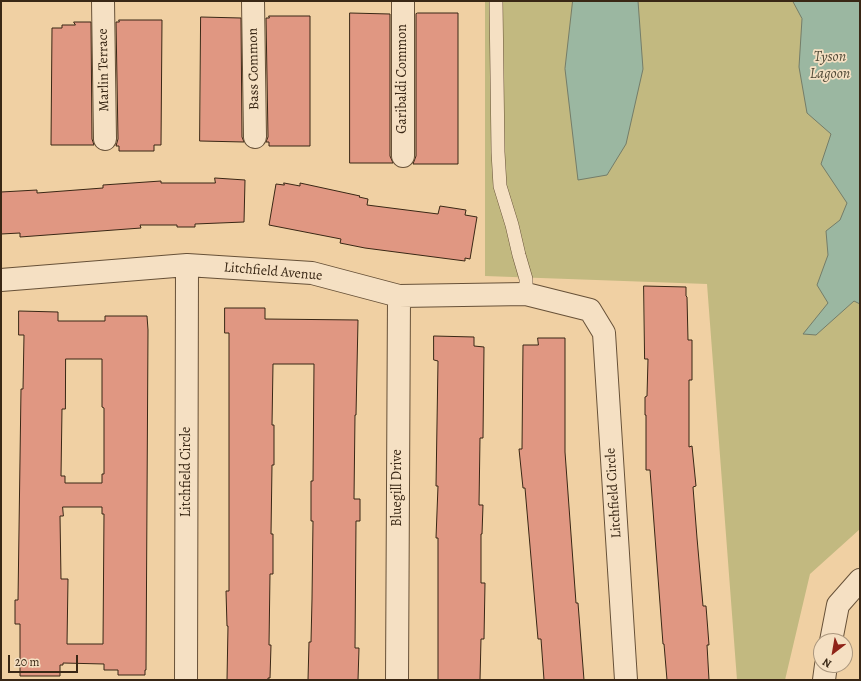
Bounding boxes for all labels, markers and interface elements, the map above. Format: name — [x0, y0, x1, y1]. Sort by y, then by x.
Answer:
street label: Garibaldi Common — [395, 24, 411, 134]
street label: Marlin Terrace — [95, 28, 113, 112]
street label: Bass Common — [245, 28, 263, 110]
water label: Tyson Lagoon — [810, 48, 850, 83]
street label: Litchfield Avenue — [223, 259, 323, 285]
street label: Litchfield Circle — [179, 427, 195, 517]
street label: Litchfield Circle — [602, 447, 626, 539]
street label: Bluegill Drive — [390, 449, 406, 527]
north arrow — [813, 633, 853, 673]
scale bar — [10, 647, 80, 673]
text: 20 m — [15, 654, 39, 670]
text: N — [820, 654, 834, 671]

